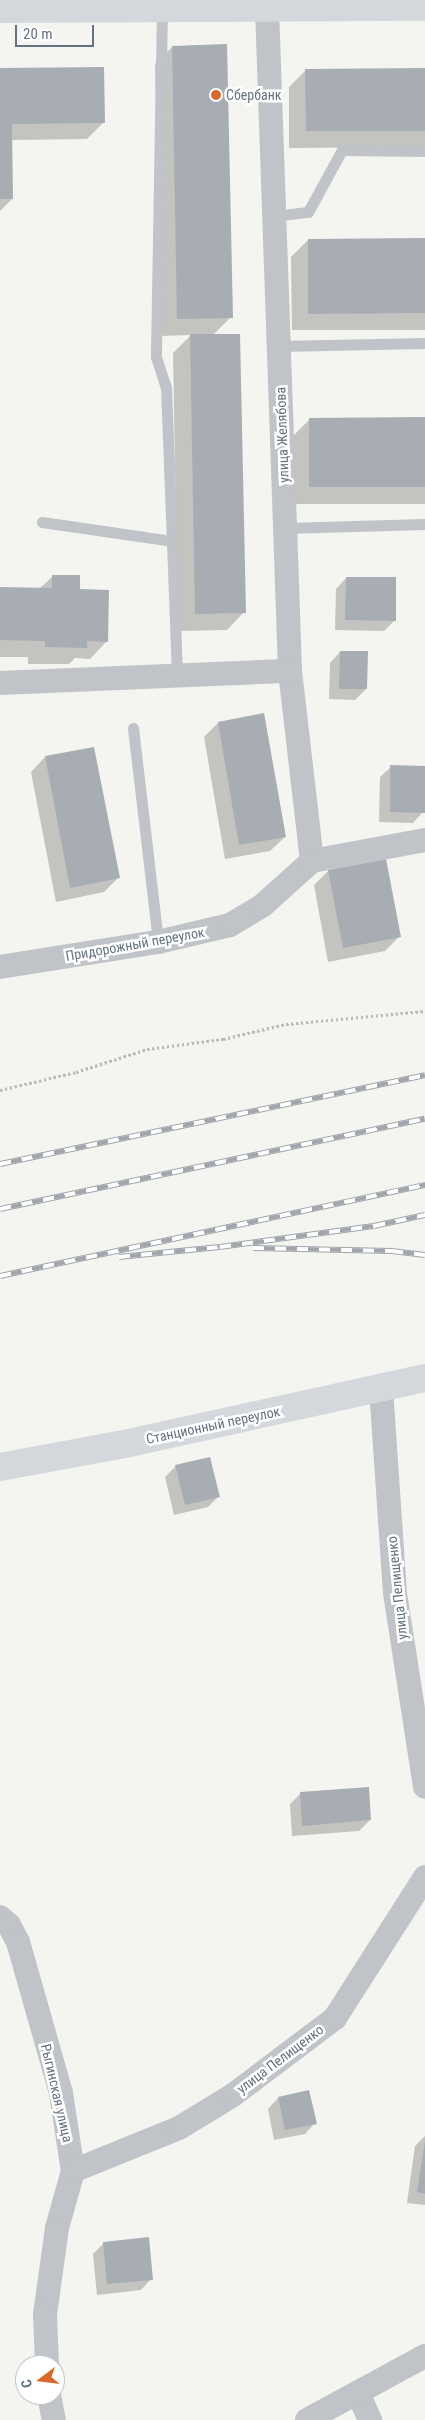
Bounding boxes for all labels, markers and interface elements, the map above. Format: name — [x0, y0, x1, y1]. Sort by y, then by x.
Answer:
scale bar — [18, 15, 96, 47]
text: 20 m — [23, 25, 53, 43]
place label: Сбербанк — [226, 87, 282, 103]
marker: Сбербанк — [210, 89, 222, 101]
street label: улица Желябова — [272, 387, 292, 483]
street label: Придорожный переулок — [64, 924, 206, 964]
street label: Станционный переулок — [144, 1403, 282, 1447]
street label: улица Пелищенко — [383, 1535, 411, 1641]
street label: улица Пелищенко — [233, 2021, 327, 2097]
street label: Рыгинская улица — [38, 2042, 76, 2144]
north arrow — [15, 2355, 65, 2405]
text: С — [18, 2378, 35, 2390]

